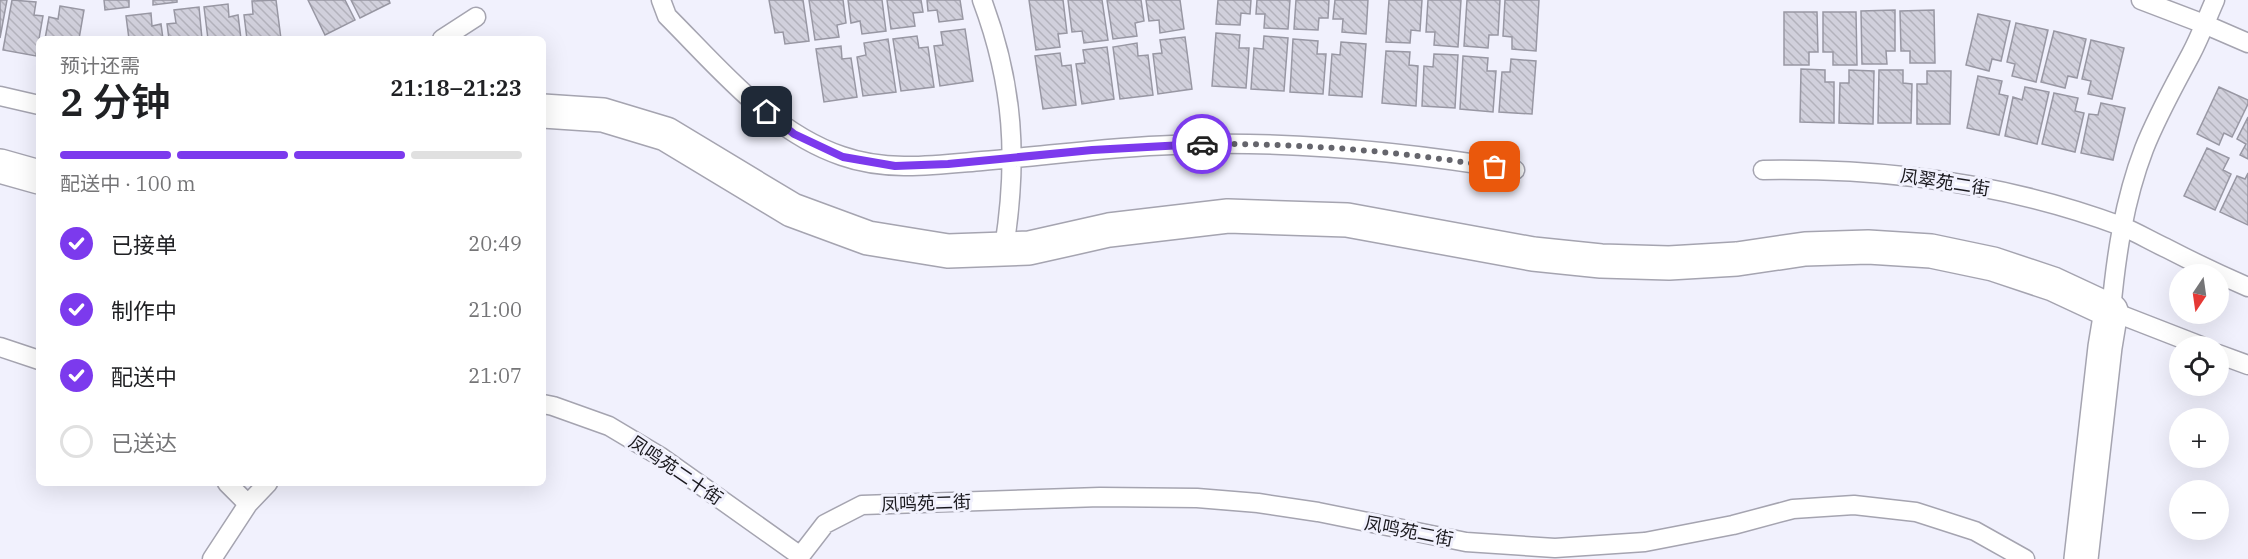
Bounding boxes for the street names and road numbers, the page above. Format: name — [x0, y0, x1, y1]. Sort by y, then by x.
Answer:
street label: 凤翠苑二街 — [1899, 164, 1991, 200]
street label: 凤鸣苑二十街 — [625, 430, 727, 510]
street label: 凤鸣苑二街 — [881, 490, 971, 516]
street label: 凤鸣苑二街 — [1363, 511, 1455, 551]

